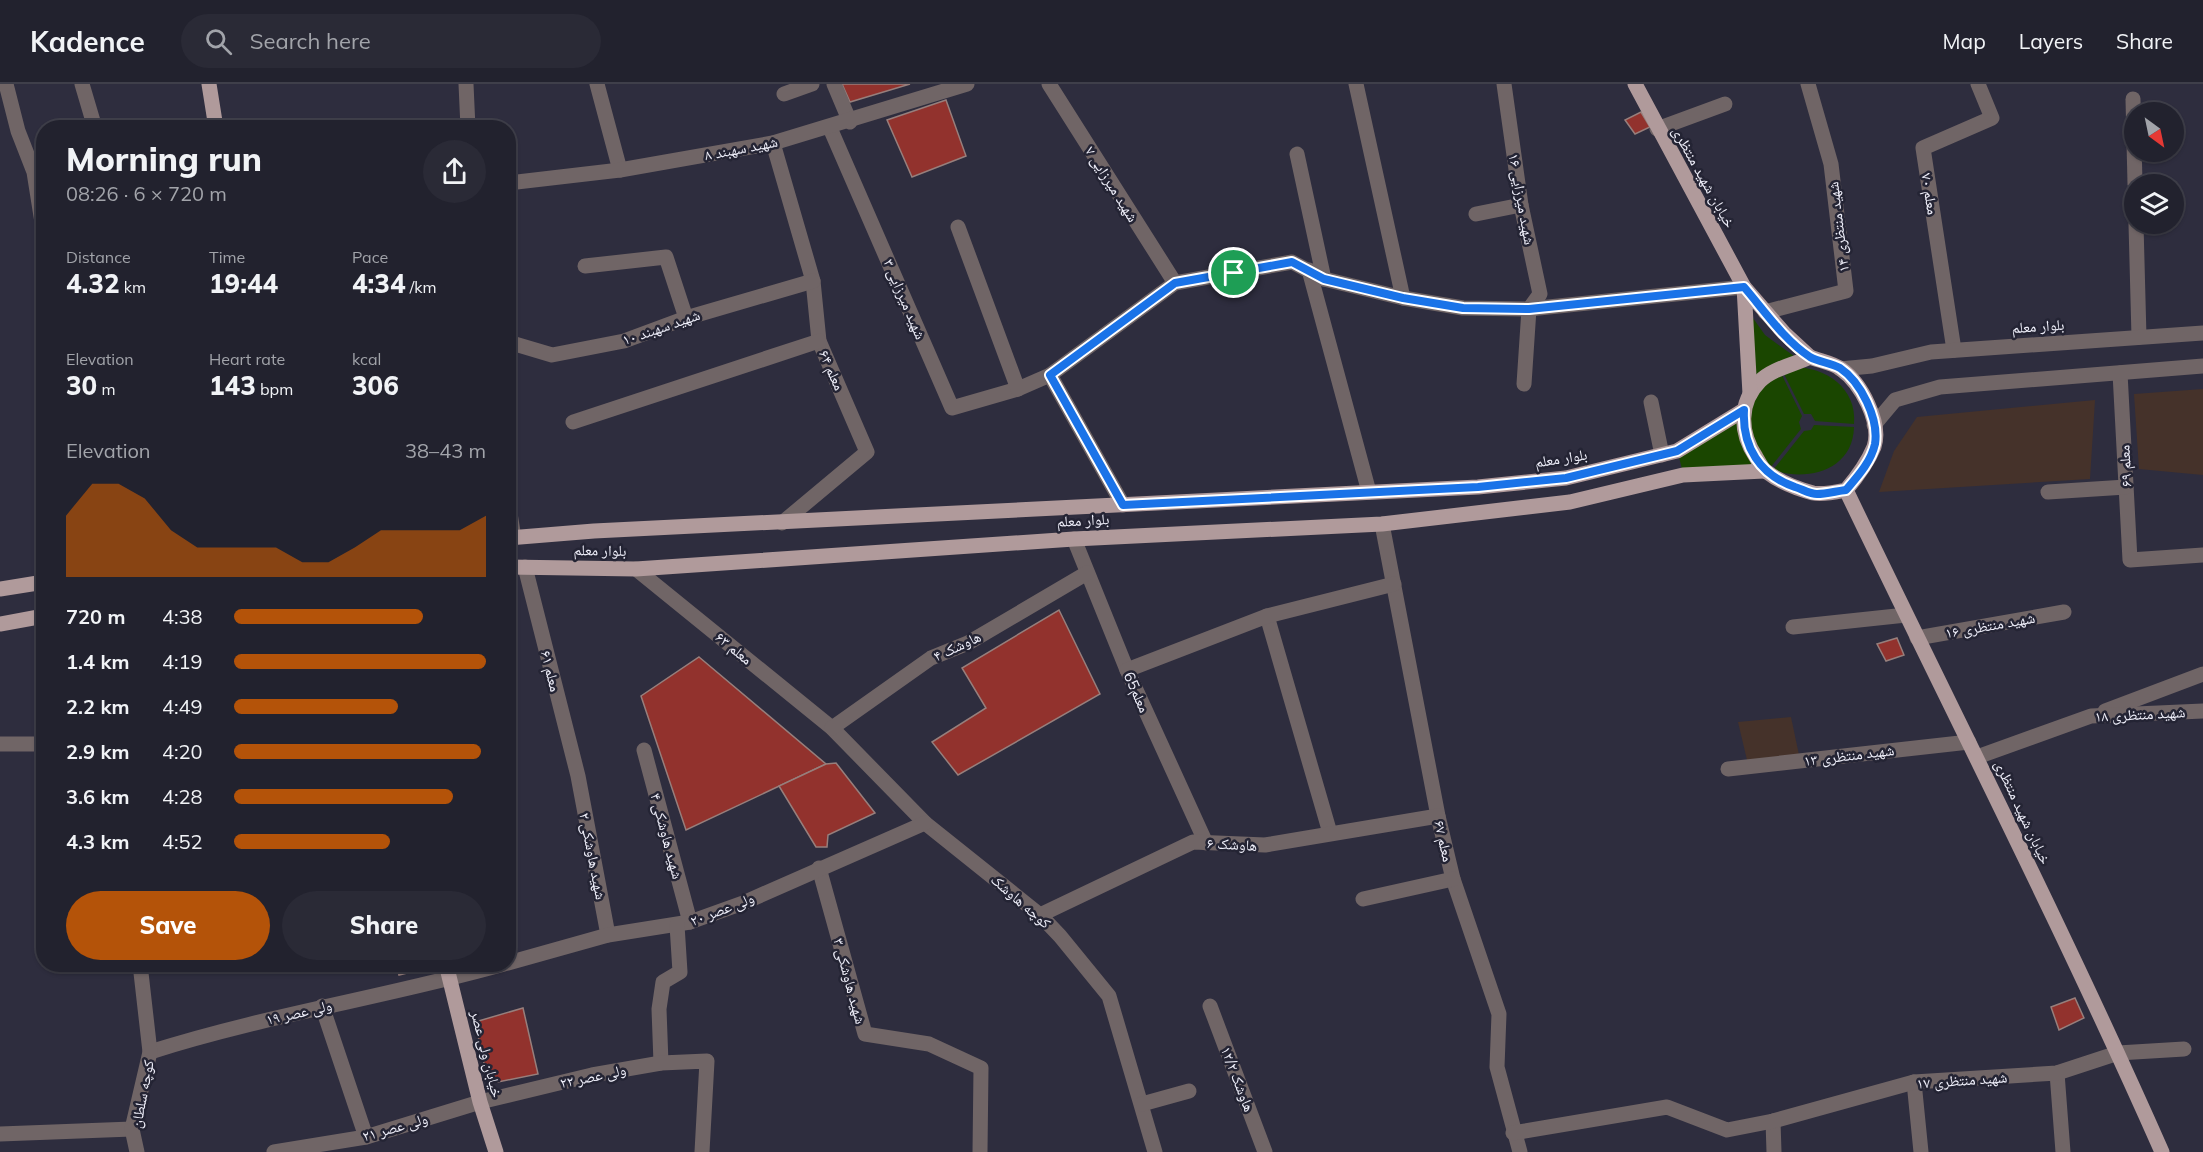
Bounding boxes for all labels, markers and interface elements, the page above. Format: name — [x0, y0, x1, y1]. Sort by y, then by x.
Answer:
search box — [181, 14, 601, 68]
text: Kadence — [30, 24, 145, 59]
icon: search — [202, 25, 235, 58]
text: Search here — [250, 27, 371, 55]
text: Map — [1943, 28, 1986, 54]
text: Layers — [2019, 28, 2083, 54]
text: Share — [2116, 28, 2173, 54]
north arrow — [2124, 102, 2184, 162]
map controls — [2124, 102, 2184, 234]
street label: خیابان شهید منتظری — [1667, 123, 1740, 232]
street label: شهید سهبند ۸ — [703, 132, 779, 164]
text: Morning run — [66, 138, 262, 179]
button: share — [423, 140, 486, 203]
street label: شهید میرزایی ۷ — [1080, 143, 1143, 226]
street label: شهید میرزایی ۱۶ — [1504, 152, 1539, 247]
street label: معلم ۷۰ — [1916, 172, 1943, 217]
button: layers — [2124, 174, 2184, 234]
text: 08:26 · 6 × 720 m — [66, 181, 227, 206]
street label: شهید منتظری ۱۴ — [1823, 181, 1854, 273]
text: Distance — [66, 247, 131, 267]
text: Time — [209, 247, 245, 267]
text: Pace — [352, 247, 388, 267]
pin — [1208, 247, 1259, 298]
street label: شهید میرزایی ۳ — [879, 256, 931, 343]
icon: arrive — [1217, 256, 1250, 289]
text: 4.32 — [66, 267, 120, 300]
text: 19:44 — [209, 267, 278, 300]
text: 4:34 — [352, 267, 406, 300]
text: km — [120, 277, 146, 297]
text: /km — [406, 277, 437, 297]
street label: شهید سهبند ۱۰ — [620, 305, 702, 349]
street label: بلوار معلم — [2011, 315, 2065, 338]
street label: معلم ۶۴ — [814, 347, 849, 394]
text: Elevation — [66, 349, 134, 369]
text: Heart rate — [209, 349, 285, 369]
text: kcal — [352, 349, 381, 369]
text: 30 — [66, 369, 97, 402]
text: 143 — [209, 369, 256, 402]
text: 306 — [352, 369, 399, 402]
text: m — [97, 379, 115, 399]
text: bpm — [256, 379, 293, 399]
text: Elevation — [66, 438, 151, 463]
text: 38–43 m — [405, 438, 486, 463]
street label: بلوار معلم — [1533, 444, 1589, 472]
street label: معلم ۶۹ — [2114, 444, 2137, 487]
street label: بلوار معلم — [1056, 509, 1110, 532]
street label: بلوار معلم — [573, 540, 627, 561]
text: 720 m — [66, 604, 125, 629]
text: 4:38 — [162, 604, 203, 629]
street label: شهید منتظری ۱۶ — [1944, 608, 2037, 643]
street label: معلم ۶۳ — [711, 627, 756, 669]
street label: هاوشک ۴ — [930, 627, 984, 665]
street label: معلم ۶۱ — [536, 648, 565, 694]
text: 1.4 km — [66, 649, 129, 674]
text: 4:19 — [162, 649, 203, 674]
street label: معلم65 — [1119, 669, 1154, 716]
text: 2.2 km — [66, 694, 129, 719]
text: 4:49 — [162, 694, 203, 719]
street label: شهید منتظری ۱۸ — [2094, 702, 2186, 727]
text: 2.9 km — [66, 739, 129, 764]
text: 4:20 — [162, 739, 203, 764]
street label: شهید منتظری ۱۳ — [1803, 740, 1895, 771]
street label: خیابان شهید منتظری — [1990, 757, 2056, 868]
text: 3.6 km — [66, 784, 129, 809]
text: 4:28 — [162, 784, 203, 809]
street label: شهید هاوشکی ۴ — [645, 791, 688, 881]
street label: شهید هاوشکی ۲ — [574, 811, 611, 901]
street label: معلم ۶۷ — [1429, 818, 1458, 864]
text: 4.3 km — [66, 829, 129, 854]
text: 4:52 — [162, 829, 203, 854]
street label: هاوشک ۶ — [1206, 833, 1258, 855]
street label: کوچه هاوشک — [987, 870, 1055, 932]
street label: ولی عصر ۲۰ — [687, 888, 757, 931]
button: Save — [66, 891, 270, 960]
button: Share — [282, 891, 486, 960]
street label: شهید هاوشکی ۳ — [828, 936, 871, 1026]
street label: ولی عصر ۱۹ — [264, 995, 334, 1030]
street label: خیابان ولی عصر — [466, 1008, 507, 1100]
street label: هاوشک ۱۲/۲ — [1217, 1044, 1259, 1114]
street label: کوچه سلطان — [126, 1058, 159, 1130]
street label: ولی عصر ۲۲ — [558, 1060, 628, 1093]
street label: شهید منتظری ۱۷ — [1916, 1067, 2008, 1094]
street label: ولی عصر ۲۱ — [360, 1109, 430, 1146]

